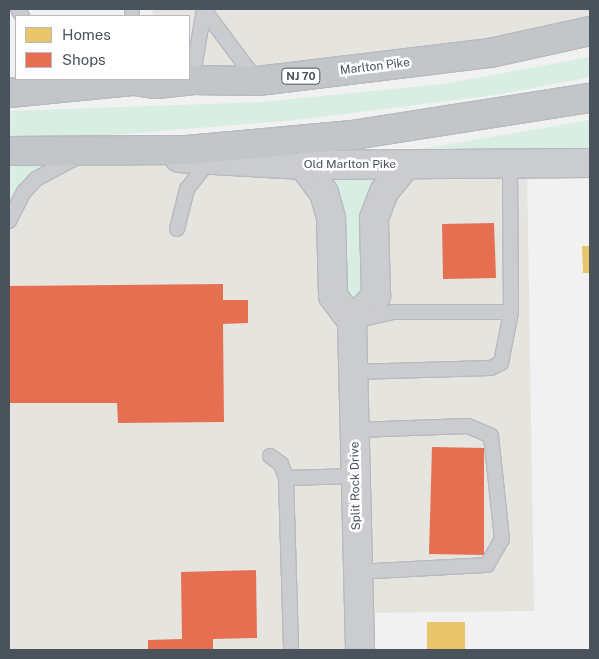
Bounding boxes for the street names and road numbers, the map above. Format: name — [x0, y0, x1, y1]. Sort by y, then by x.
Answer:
street label: Marlton Pike — [339, 56, 411, 78]
road number: NJ 70 — [281, 68, 321, 84]
street label: Old Marlton Pike — [304, 158, 396, 172]
street label: Split Rock Drive — [348, 441, 364, 531]

